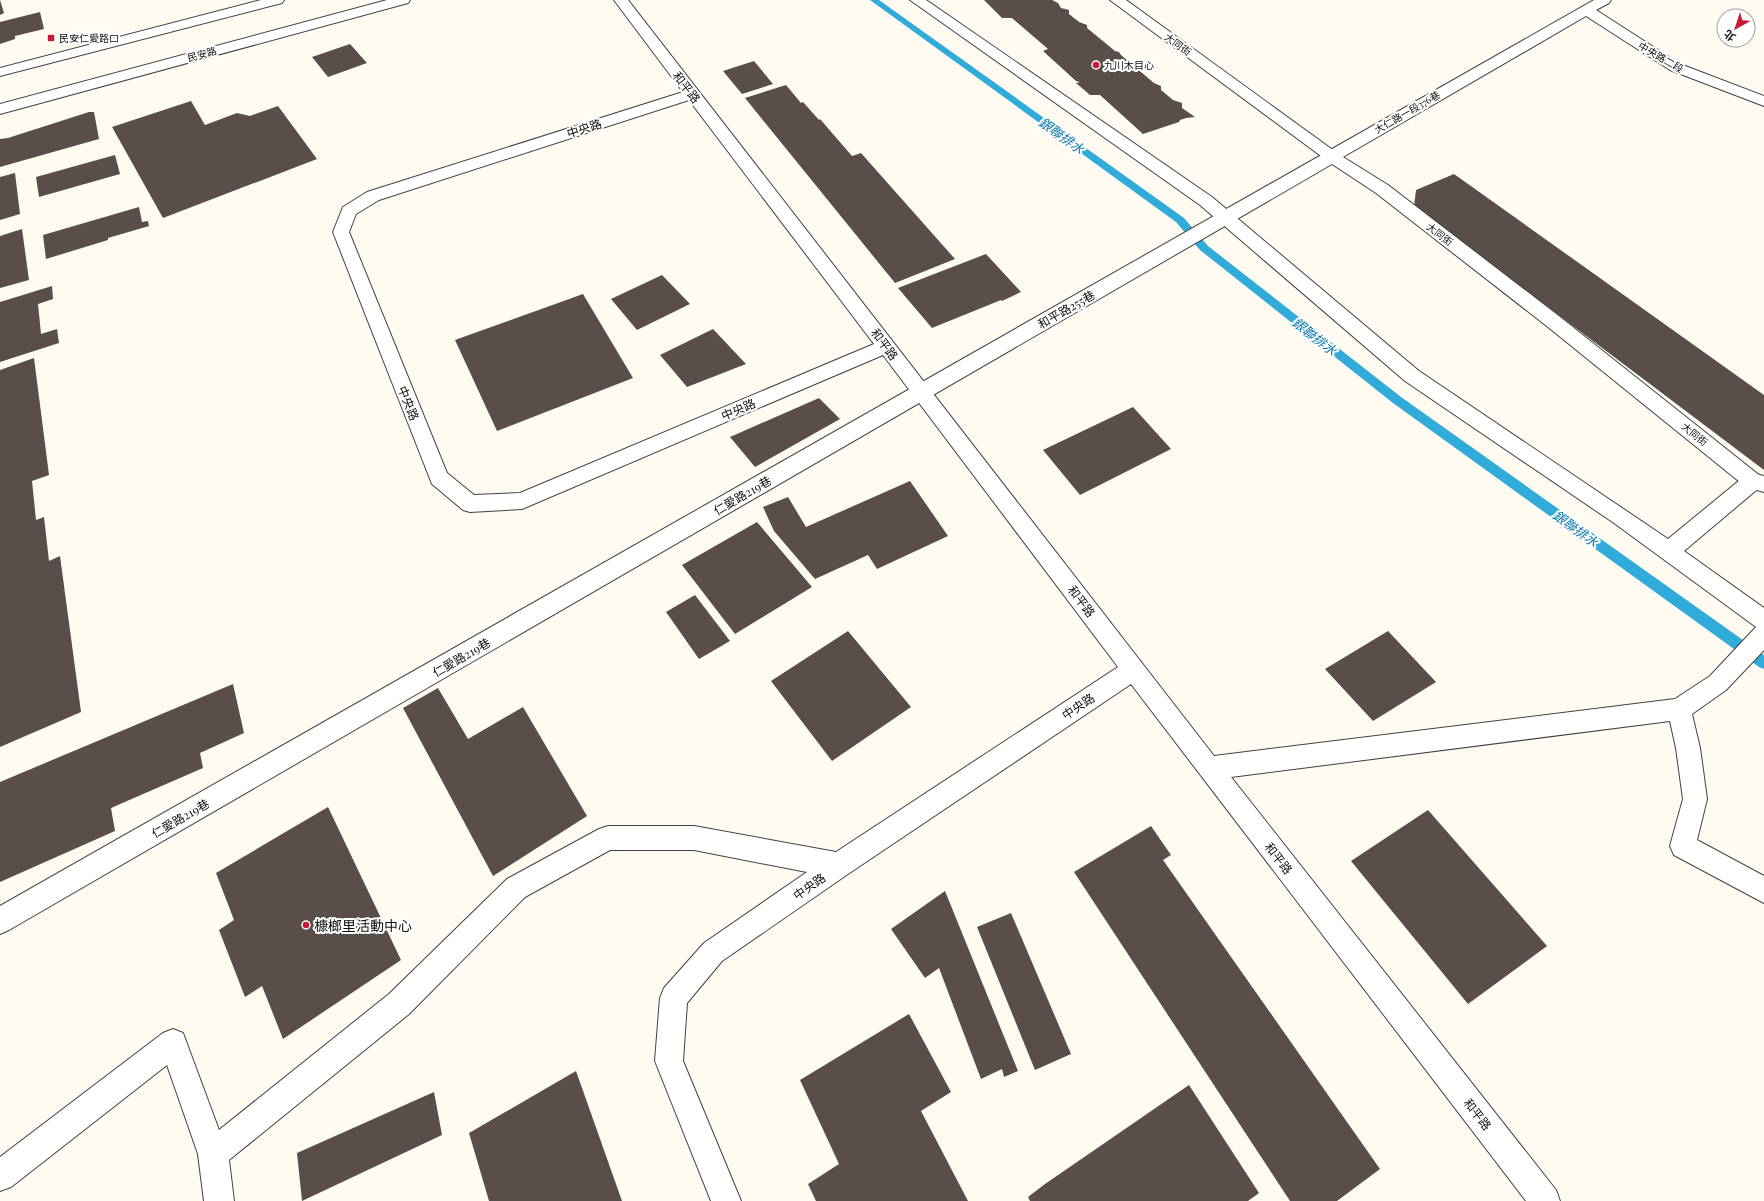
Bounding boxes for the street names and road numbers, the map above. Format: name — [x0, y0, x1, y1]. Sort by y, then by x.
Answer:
street label: 大同街 — [1162, 30, 1194, 58]
street label: 中央路二段 — [1636, 38, 1686, 76]
street label: 民安路 — [186, 43, 218, 65]
street label: 和平路 — [670, 68, 704, 106]
street label: 大仁路一段376巷 — [1372, 88, 1442, 136]
street label: 中央路 — [564, 115, 604, 141]
street label: 大同街 — [1424, 219, 1456, 249]
street label: 和平路255巷 — [1034, 286, 1098, 332]
street label: 和平路 — [868, 325, 902, 363]
street label: 中央路 — [395, 383, 423, 423]
street label: 中央路 — [718, 395, 758, 423]
street label: 大同街 — [1679, 419, 1711, 449]
street label: 仁愛路219巷 — [710, 472, 774, 518]
street label: 和平路 — [1065, 582, 1099, 620]
street label: 仁愛路219巷 — [429, 634, 493, 680]
street label: 中央路 — [1059, 689, 1097, 723]
street label: 仁愛路219巷 — [148, 795, 212, 841]
street label: 和平路 — [1262, 839, 1296, 877]
street label: 中央路 — [790, 869, 828, 903]
street label: 和平路 — [1461, 1095, 1495, 1133]

